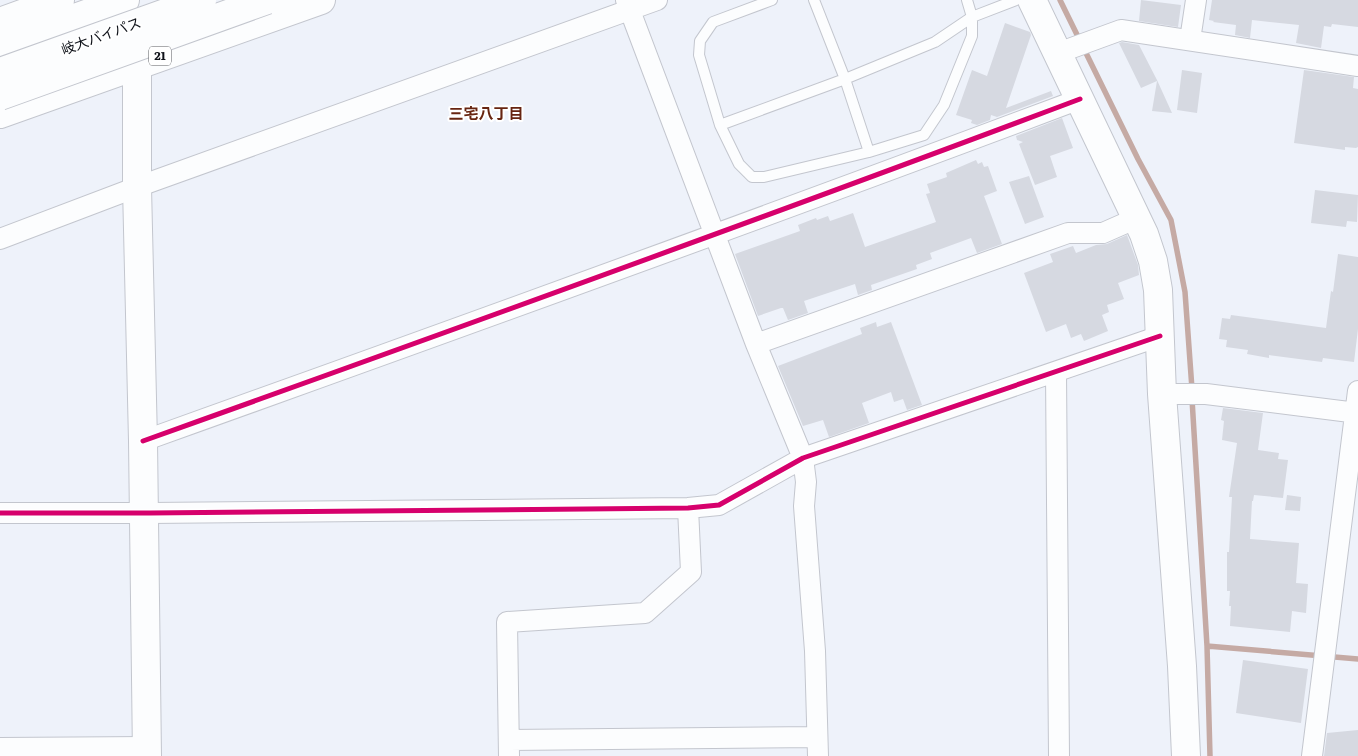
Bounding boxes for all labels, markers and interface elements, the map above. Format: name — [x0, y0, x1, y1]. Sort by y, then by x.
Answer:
street label: 岐大バイパス — [58, 11, 143, 59]
road number: 21 — [149, 46, 171, 66]
district label: 三宅八丁目 — [448, 101, 524, 124]

